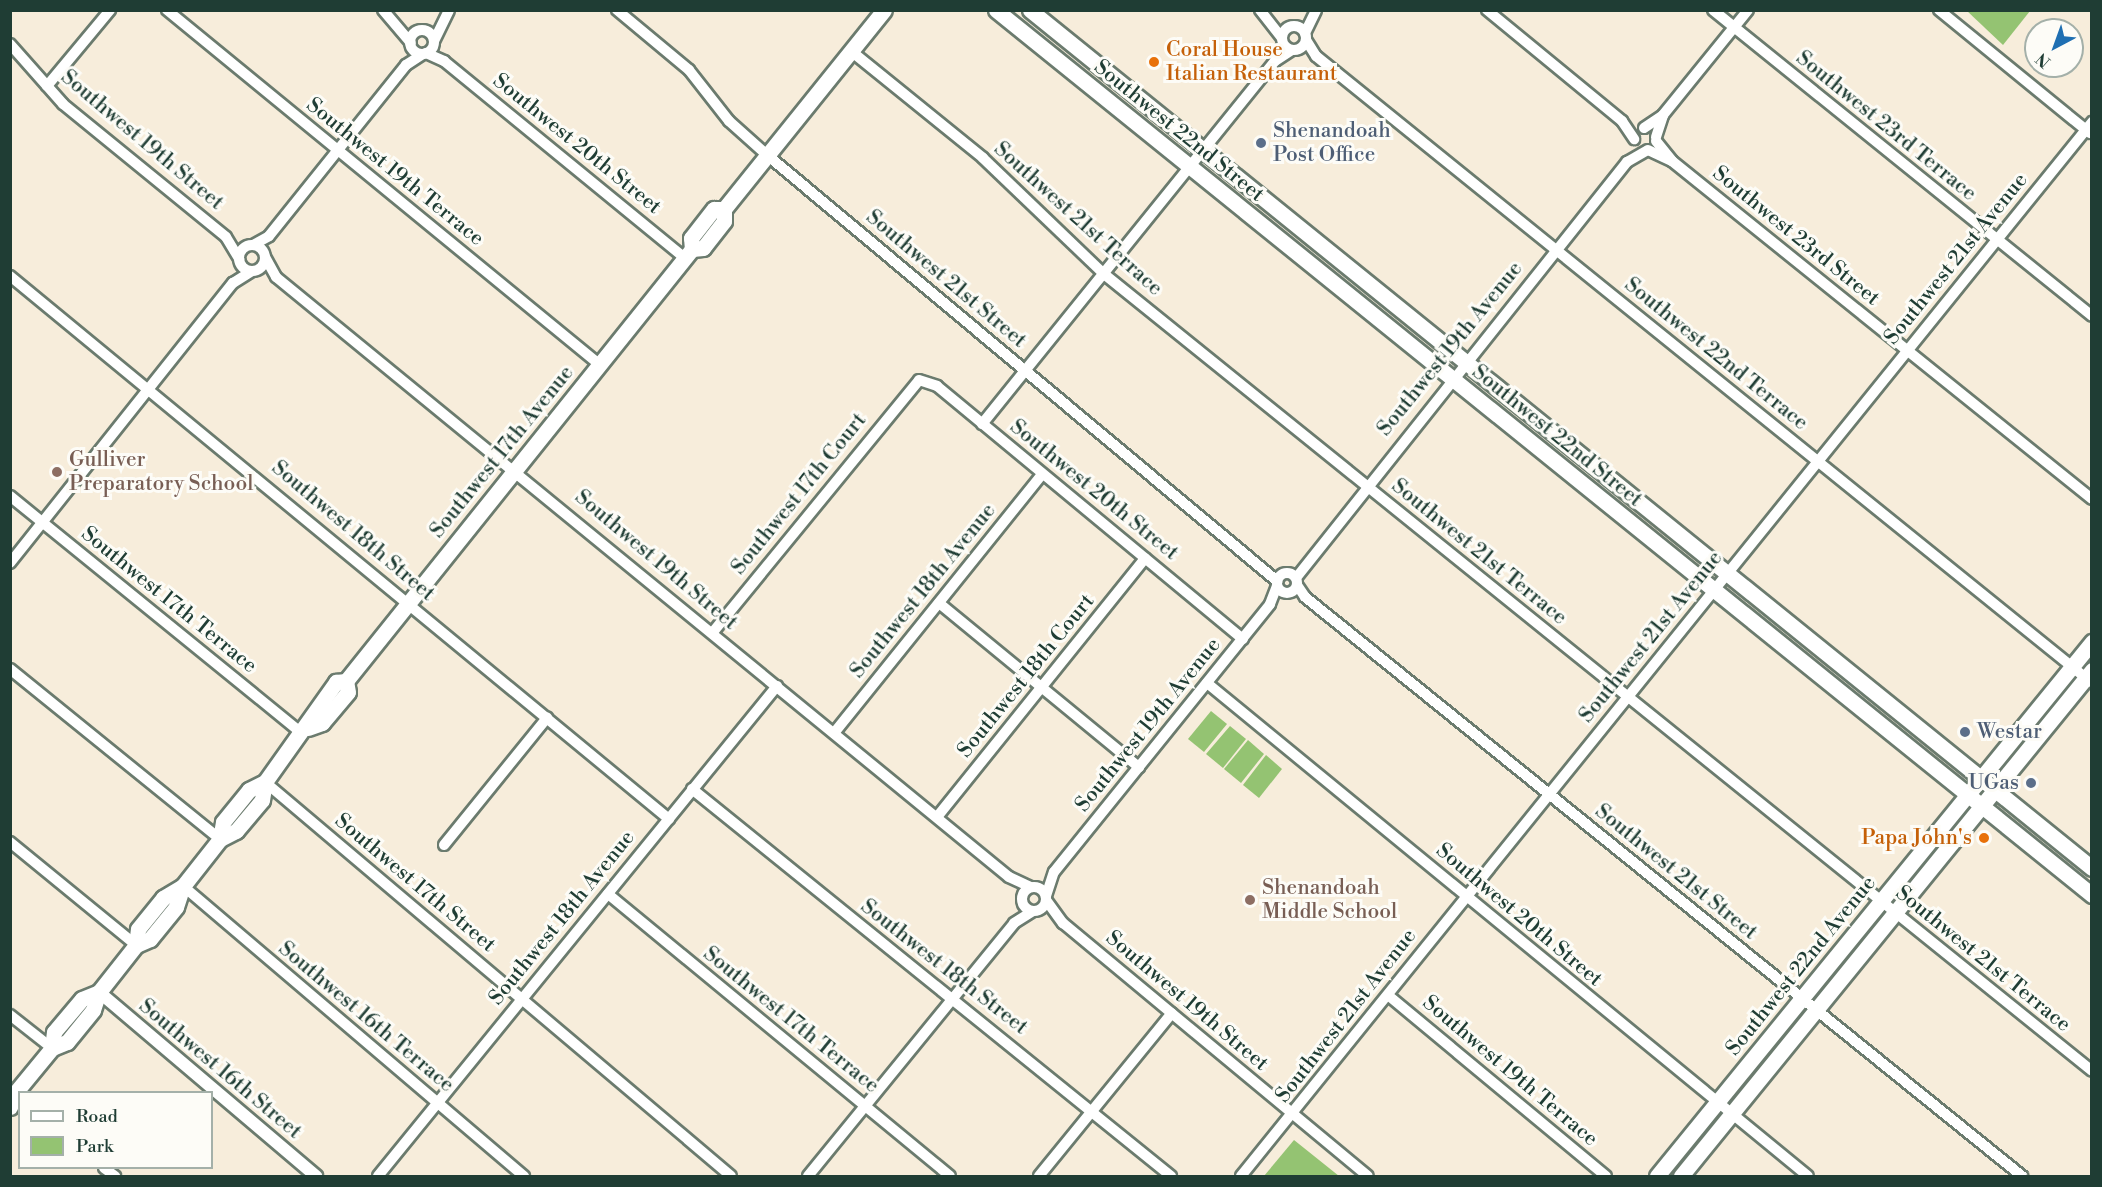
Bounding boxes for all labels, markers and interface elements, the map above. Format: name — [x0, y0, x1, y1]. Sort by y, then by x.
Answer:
north arrow — [2024, 18, 2084, 78]
place label: Coral House Italian Restaurant — [1166, 37, 1337, 87]
street label: Southwest 23rd Terrace — [1791, 46, 1981, 206]
text: N — [2032, 48, 2055, 72]
street label: Southwest 22nd Street — [1089, 55, 1269, 207]
marker: Coral House Italian Restaurant — [1147, 55, 1161, 69]
street label: Southwest 19th Street — [56, 65, 228, 215]
street label: Southwest 20th Street — [488, 68, 666, 220]
street label: Southwest 19th Terrace — [301, 93, 489, 251]
place label: Shenandoah Post Office — [1273, 118, 1391, 168]
marker: Shenandoah Post Office — [1254, 136, 1268, 150]
street label: Southwest 21st Terrace — [988, 137, 1168, 301]
street label: Southwest 23rd Street — [1707, 161, 1885, 311]
street label: Southwest 21st Avenue — [1879, 168, 2033, 350]
street label: Southwest 21st Street — [861, 205, 1031, 353]
street label: Southwest 19th Avenue — [1372, 257, 1528, 441]
street label: Southwest 22nd Terrace — [1619, 272, 1813, 436]
street label: Southwest 22nd Street — [1467, 360, 1647, 512]
street label: Southwest 17th Avenue — [425, 361, 579, 543]
street label: Southwest 17th Court — [726, 408, 872, 580]
street label: Southwest 20th Street — [1005, 414, 1183, 566]
place label: Gulliver Preparatory School — [69, 447, 253, 497]
street label: Southwest 18th Street — [266, 455, 440, 607]
marker: Gulliver Preparatory School — [50, 465, 64, 479]
street label: Southwest 21st Terrace — [1386, 474, 1572, 630]
street label: Southwest 19th Street — [570, 485, 742, 635]
street label: Southwest 18th Avenue — [845, 499, 1001, 683]
street label: Southwest 17th Terrace — [76, 521, 262, 679]
street label: Southwest 21st Avenue — [1574, 546, 1728, 728]
street label: Southwest 18th Court — [952, 589, 1100, 763]
street label: Southwest 19th Avenue — [1070, 633, 1226, 817]
place label: Westar — [1977, 719, 2042, 745]
marker: Westar — [1958, 725, 1972, 739]
place label: UGas — [1968, 770, 2019, 796]
marker: UGas — [2024, 776, 2038, 790]
street label: Southwest 21st Street — [1590, 799, 1762, 945]
street label: Southwest 17th Street — [329, 808, 501, 958]
place label: Papa John's — [1861, 825, 1972, 851]
street label: Southwest 18th Avenue — [484, 826, 640, 1010]
marker: Papa John's — [1977, 831, 1991, 845]
street label: Southwest 20th Street — [1431, 838, 1607, 992]
street label: Southwest 22nd Avenue — [1721, 871, 1881, 1061]
place label: Shenandoah Middle School — [1262, 875, 1397, 925]
street label: Southwest 21st Terrace — [1890, 881, 2076, 1037]
marker: Shenandoah Middle School — [1243, 893, 1257, 907]
street label: Southwest 18th Street — [855, 894, 1033, 1040]
street label: Southwest 21st Avenue — [1270, 924, 1422, 1108]
street label: Southwest 19th Street — [1101, 926, 1273, 1076]
street label: Southwest 16th Terrace — [273, 936, 459, 1098]
street label: Southwest 17th Terrace — [698, 941, 884, 1099]
street label: Southwest 19th Terrace — [1417, 990, 1603, 1152]
street label: Southwest 16th Street — [134, 994, 306, 1144]
legend — [18, 1091, 213, 1169]
text: Road — [76, 1105, 118, 1128]
text: Park — [76, 1135, 113, 1158]

